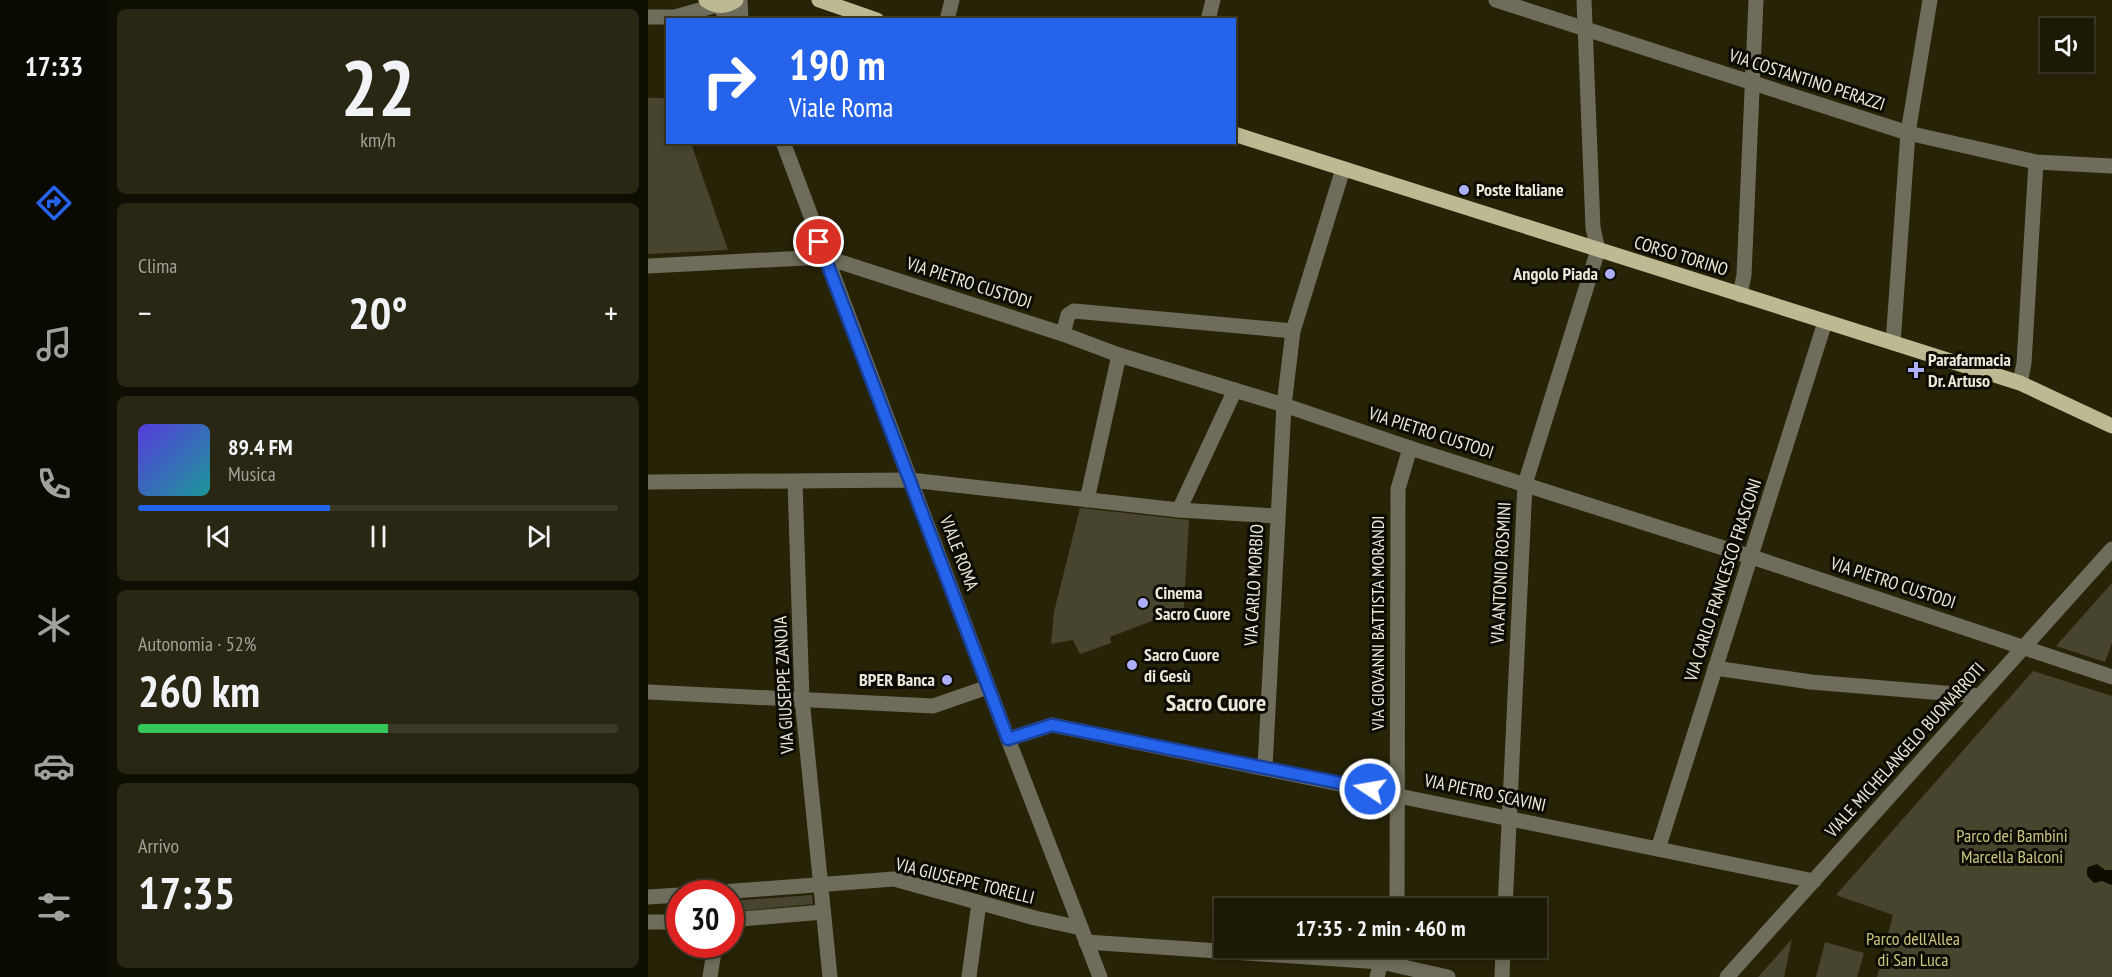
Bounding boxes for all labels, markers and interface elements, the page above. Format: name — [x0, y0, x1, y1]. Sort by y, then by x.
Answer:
map controls — [2040, 18, 2094, 72]
button: sound — [2040, 18, 2094, 72]
text: 22 — [341, 37, 415, 138]
text: 190 m — [789, 37, 886, 92]
icon: right — [690, 42, 768, 120]
street label: VIA COSTANTINO PERAZZI — [1725, 43, 1888, 116]
text: 17:33 — [25, 49, 83, 83]
text: Viale Roma — [789, 90, 893, 124]
text: km/h — [360, 127, 396, 153]
place label: Poste Italiane — [1476, 178, 1564, 201]
icon: directions — [33, 182, 75, 224]
marker: Poste Italiane — [1457, 183, 1471, 197]
pin — [793, 216, 844, 267]
icon: arrive — [802, 225, 835, 258]
street label: CORSO TORINO — [1631, 230, 1731, 281]
street label: VIA PIETRO CUSTODI — [903, 251, 1035, 314]
text: Clima — [138, 253, 177, 279]
place label: Angolo Piada — [1512, 262, 1598, 285]
marker: Angolo Piada — [1603, 267, 1617, 281]
text: 20° — [348, 283, 408, 341]
text: − — [138, 291, 152, 334]
text: + — [604, 291, 618, 334]
icon: music — [33, 323, 75, 365]
place label: Parafarmacia Dr. Artuso — [1928, 348, 2011, 392]
marker: Parafarmacia Dr. Artuso — [1909, 363, 1923, 377]
street label: VIA PIETRO CUSTODI — [1365, 401, 1497, 464]
text: 89.4 FM — [228, 433, 293, 461]
text: Musica — [228, 461, 276, 487]
icon: phone — [33, 463, 75, 505]
street label: VIA CARLO FRANCESCO FRASCONI — [1679, 476, 1766, 685]
street label: VIA ANTONIO ROSMINI — [1485, 501, 1516, 646]
street label: VIALE ROMA — [934, 511, 984, 594]
street label: VIA GIOVANNI BATTISTA MORANDI — [1366, 516, 1389, 731]
icon: previous — [202, 520, 235, 553]
icon: pause — [362, 520, 395, 553]
icon: next — [522, 520, 555, 553]
street label: VIA CARLO MORBIO — [1239, 523, 1268, 647]
street label: VIA PIETRO CUSTODI — [1827, 551, 1959, 614]
place label: Cinema Sacro Cuore — [1155, 581, 1231, 625]
marker: Cinema Sacro Cuore — [1136, 596, 1150, 610]
icon: climate — [33, 604, 75, 646]
street label: VIA GIUSEPPE ZANOIA — [768, 615, 799, 756]
text: Autonomia · 52% — [138, 631, 256, 657]
place label: Sacro Cuore di Gesù — [1144, 643, 1220, 687]
street label: VIALE MICHELANGELO BUONARROTI — [1819, 657, 1989, 843]
marker: Sacro Cuore di Gesù — [1125, 658, 1139, 672]
text: 260 km — [138, 661, 260, 719]
place label: BPER Banca — [859, 668, 935, 691]
marker: BPER Banca — [940, 673, 954, 687]
district label: Sacro Cuore — [1166, 687, 1266, 718]
icon: car — [33, 745, 75, 787]
position arrow — [1338, 757, 1402, 821]
street label: VIA PIETRO SCAVINI — [1421, 768, 1548, 817]
park label: Parco dei Bambini Marcella Balconi — [1956, 824, 2068, 868]
text: Arrivo — [138, 833, 179, 859]
street label: VIA GIUSEPPE TORELLI — [892, 852, 1037, 909]
text: 17:35 — [138, 863, 235, 921]
speed limit sign: 30 — [666, 880, 744, 958]
icon: filters — [33, 886, 75, 928]
text: 17:35 · 2 min · 460 m — [1295, 914, 1466, 942]
park label: Parco dell'Allea di San Luca — [1866, 927, 1960, 971]

